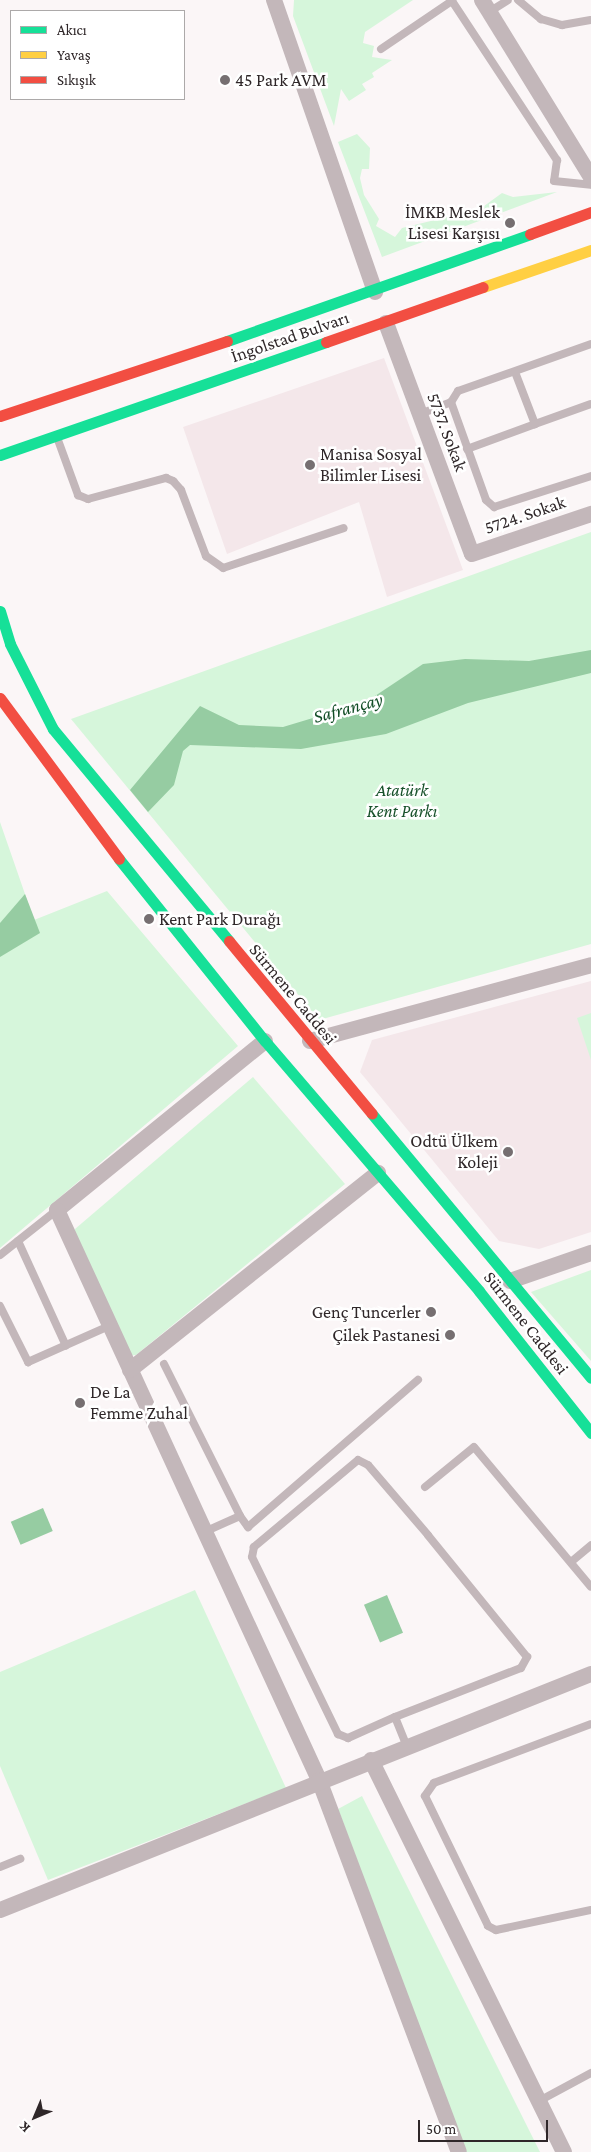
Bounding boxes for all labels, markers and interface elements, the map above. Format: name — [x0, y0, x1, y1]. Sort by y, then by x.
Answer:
legend — [10, 10, 185, 100]
text: Akıcı — [57, 22, 87, 38]
text: Yavaş — [57, 47, 91, 63]
place label: 45 Park AVM — [235, 69, 326, 91]
text: Sıkışık — [57, 72, 96, 88]
marker: 45 Park AVM — [219, 74, 231, 86]
place label: İMKB Meslek Lisesi Karşısı — [405, 202, 500, 244]
marker: İMKB Meslek Lisesi Karşısı — [504, 217, 516, 229]
street label: İngolstad Bulvarı — [228, 307, 352, 367]
street label: 5737. Sokak — [422, 390, 472, 474]
place label: Manisa Sosyal Bilimler Lisesi — [320, 444, 422, 486]
marker: Manisa Sosyal Bilimler Lisesi — [304, 459, 316, 471]
street label: 5724. Sokak — [482, 491, 568, 539]
water label: Safrançay — [311, 688, 385, 728]
park label: Atatürk Kent Parkı — [367, 780, 437, 822]
place label: Kent Park Durağı — [159, 908, 281, 930]
marker: Kent Park Durağı — [143, 913, 155, 925]
street label: Sürmene Caddesi — [244, 939, 342, 1049]
place label: Odtü Ülkem Koleji — [410, 1131, 498, 1174]
marker: Odtü Ülkem Koleji — [502, 1146, 514, 1158]
street label: Sürmene Caddesi — [479, 1267, 573, 1379]
place label: Genç Tuncerler — [312, 1301, 421, 1323]
marker: Genç Tuncerler — [425, 1306, 437, 1318]
place label: Çilek Pastanesi — [332, 1324, 440, 1346]
marker: Çilek Pastanesi — [444, 1329, 456, 1341]
place label: De La Femme Zuhal — [90, 1382, 188, 1425]
marker: De La Femme Zuhal — [74, 1397, 86, 1409]
north arrow — [10, 2092, 60, 2142]
scale bar — [421, 2110, 551, 2142]
text: K — [16, 2119, 33, 2136]
text: 50 m — [426, 2121, 456, 2137]

